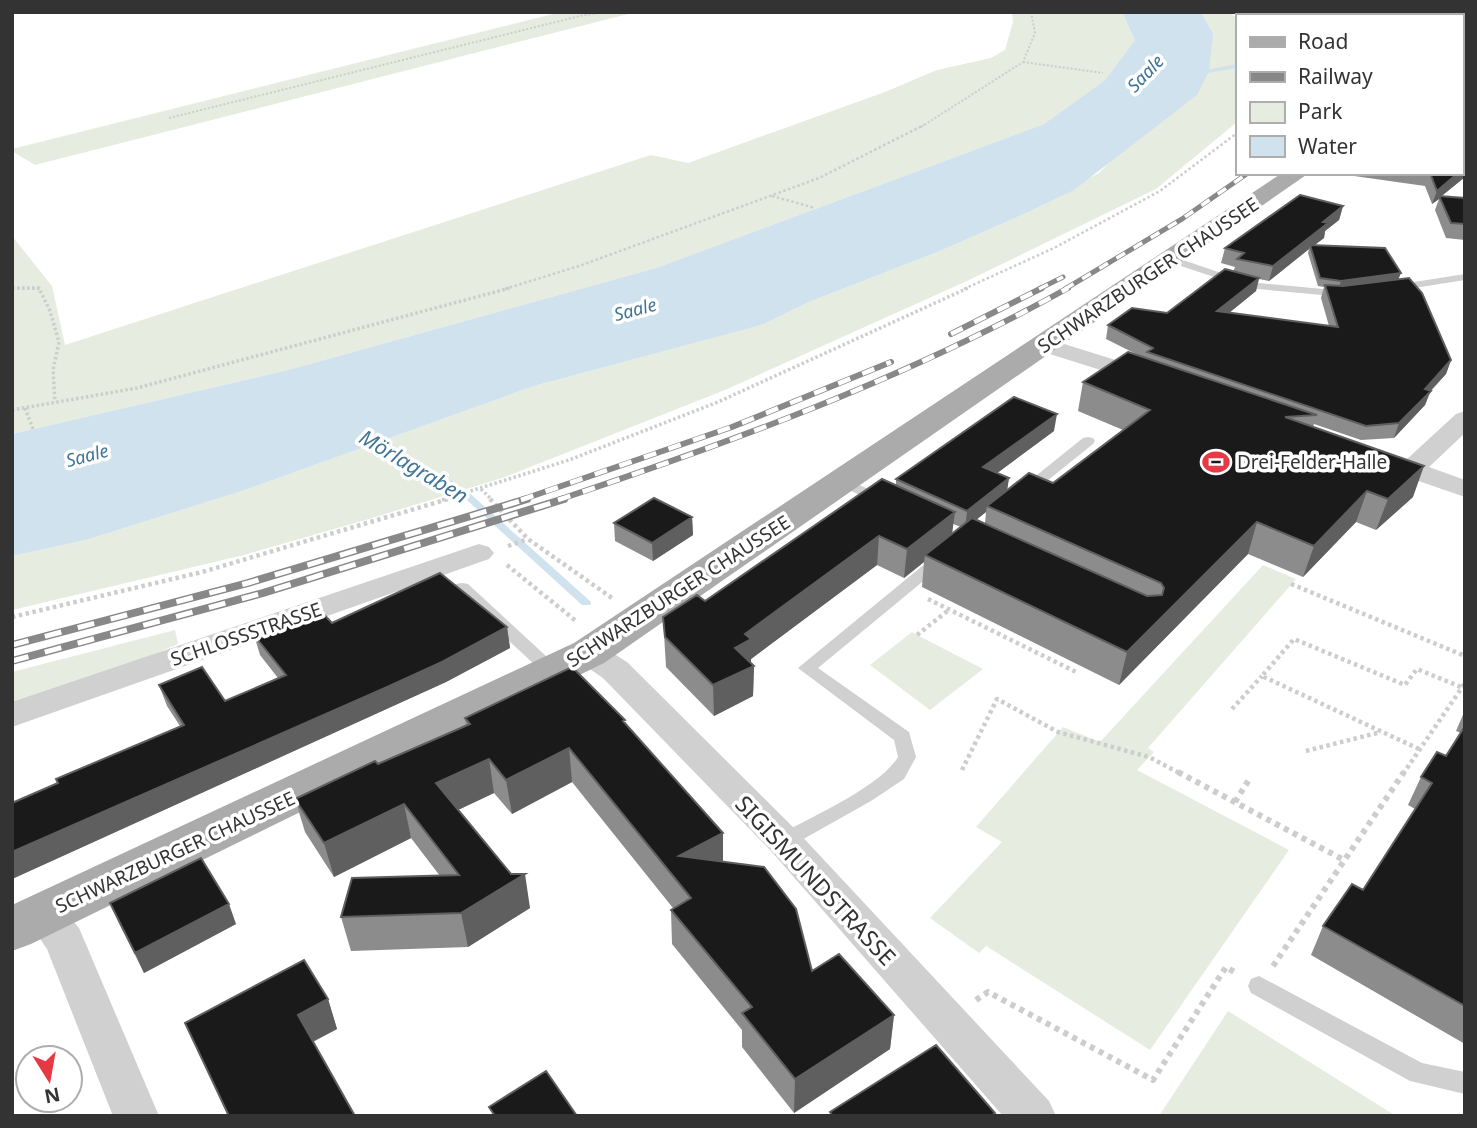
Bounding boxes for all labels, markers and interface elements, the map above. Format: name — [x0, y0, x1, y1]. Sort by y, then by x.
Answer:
legend — [1236, 14, 1463, 175]
text: Road — [1298, 27, 1348, 55]
water label: Saale — [1121, 49, 1169, 97]
text: Railway — [1298, 62, 1373, 90]
text: Park — [1298, 97, 1343, 125]
text: Water — [1298, 132, 1357, 160]
street label: SCHWARZBURGER CHAUSSEE — [1032, 191, 1264, 359]
water label: Saale — [611, 292, 659, 326]
water label: Mörlagraben — [354, 423, 474, 509]
water label: Saale — [63, 438, 111, 472]
sports icon: Drei-Felder-Halle — [1201, 447, 1231, 477]
place label: Drei-Felder-Halle — [1237, 449, 1387, 475]
street label: SCHWARZBURGER CHAUSSEE — [561, 509, 795, 673]
street label: SCHLOSSSTRASSE — [167, 596, 325, 672]
street label: SCHWARZBURGER CHAUSSEE — [51, 785, 299, 919]
street label: SIGISMUNDSTRASSE — [729, 788, 903, 972]
north arrow — [14, 1044, 84, 1114]
text: N — [42, 1081, 62, 1110]

